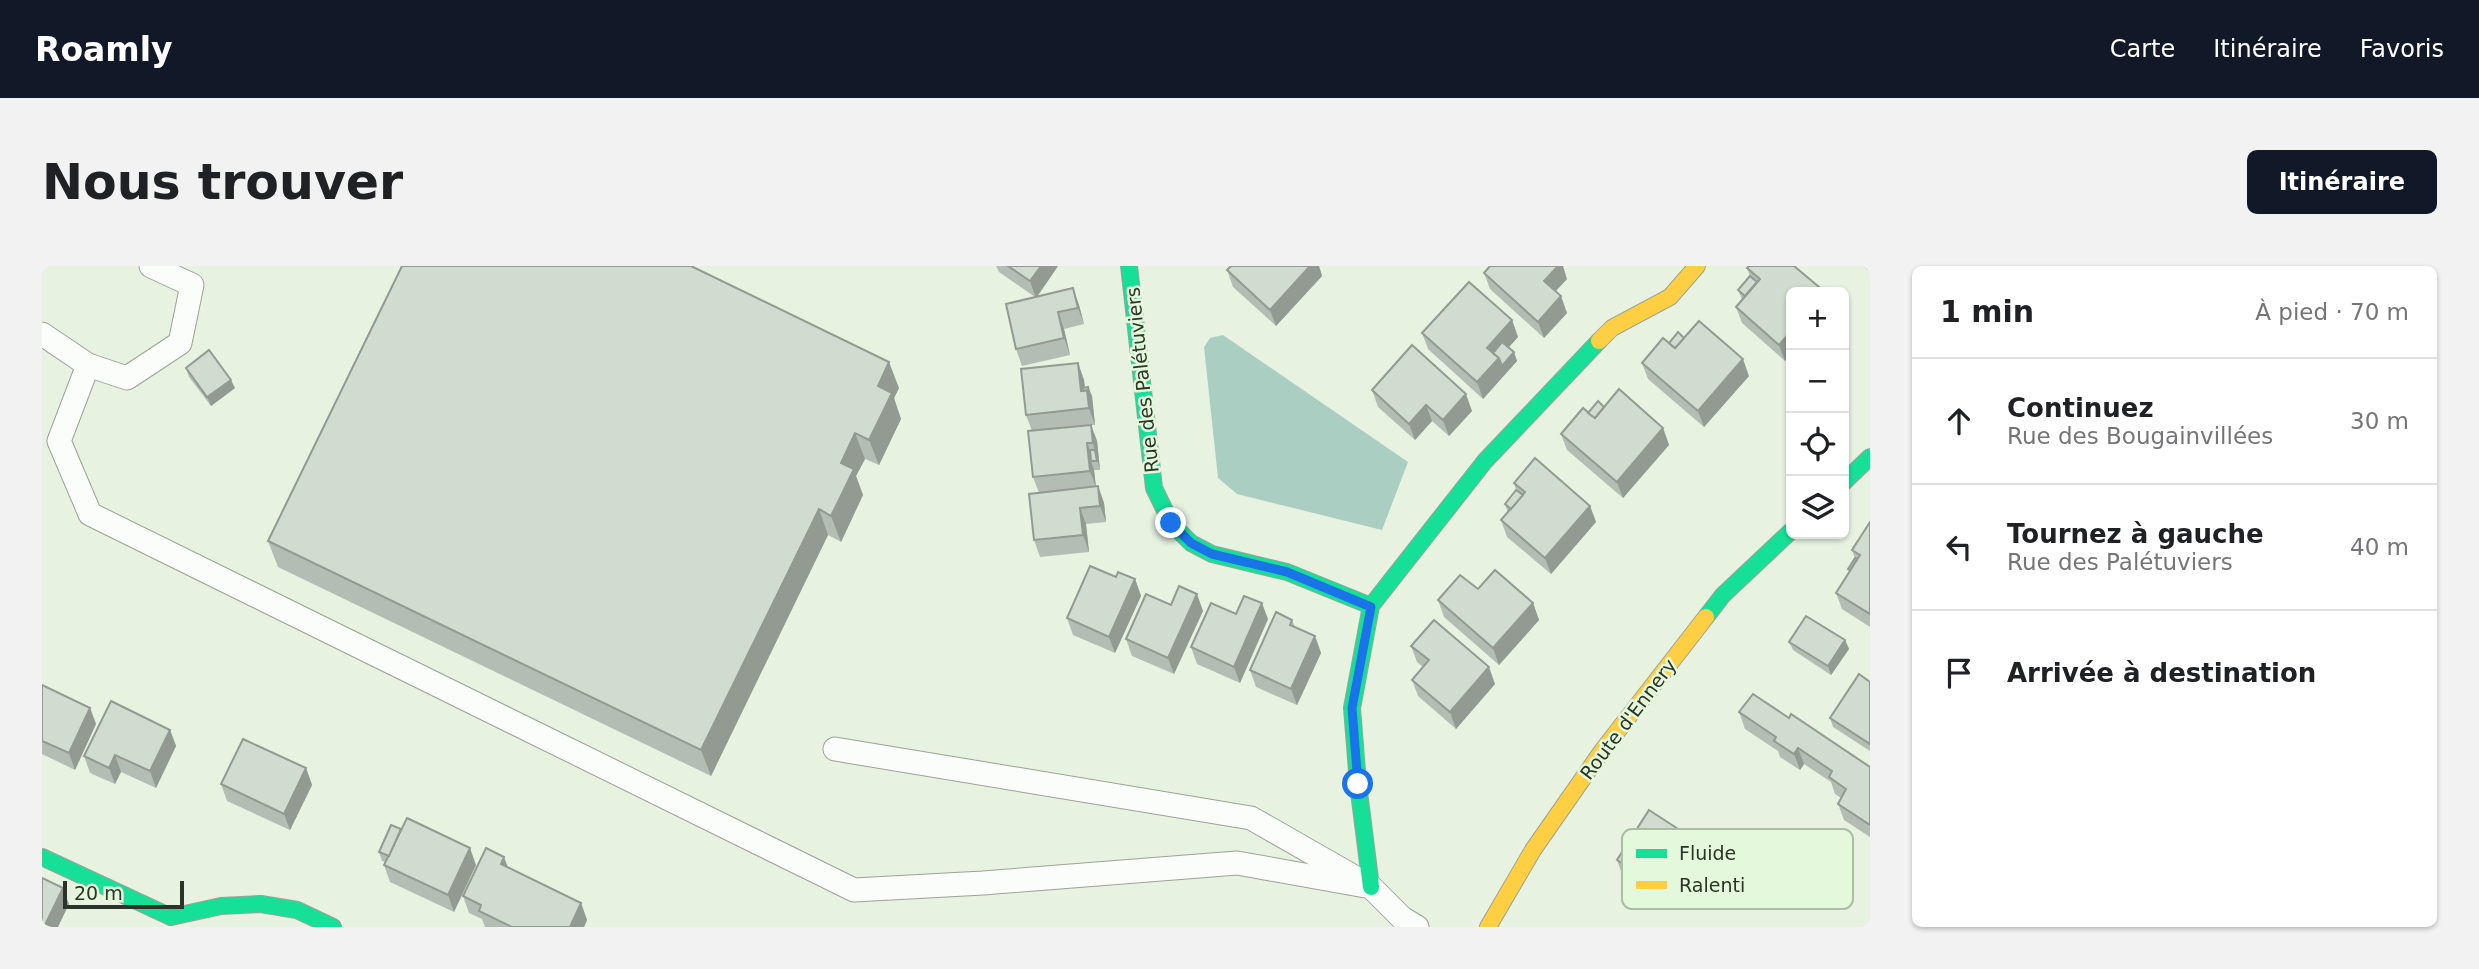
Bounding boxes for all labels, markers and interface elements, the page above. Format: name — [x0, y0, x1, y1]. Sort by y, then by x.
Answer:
text: Roamly — [35, 30, 173, 69]
text: Carte — [2110, 35, 2175, 63]
text: Itinéraire — [2213, 35, 2322, 63]
text: Favoris — [2360, 35, 2444, 63]
button: Itinéraire — [2247, 150, 2437, 214]
text: Nous trouver — [42, 154, 403, 211]
street label: Rue des Palétuviers — [1121, 286, 1163, 474]
map controls — [1786, 287, 1849, 539]
button: + — [1786, 287, 1849, 350]
text: 1 min — [1940, 294, 2034, 329]
text: À pied · 70 m — [2255, 299, 2409, 325]
button: − — [1786, 350, 1849, 413]
text: Continuez — [2007, 393, 2154, 423]
icon: ahead — [1940, 402, 1978, 440]
text: 30 m — [2350, 408, 2409, 434]
button: locate — [1786, 413, 1849, 476]
text: Rue des Bougainvillées — [2007, 423, 2273, 449]
button: layers — [1786, 476, 1849, 539]
route end — [1155, 507, 1186, 538]
text: Tournez à gauche — [2007, 519, 2264, 549]
icon: left — [1940, 528, 1978, 566]
text: 40 m — [2350, 534, 2409, 560]
text: Rue des Palétuviers — [2007, 549, 2233, 575]
street label: Route d'Ennery — [1575, 654, 1681, 784]
icon: arrive — [1940, 654, 1978, 692]
text: Arrivée à destination — [2007, 658, 2316, 688]
route start — [1342, 768, 1373, 799]
legend — [1622, 829, 1853, 909]
text: Fluide — [1679, 842, 1736, 864]
text: Ralenti — [1679, 874, 1745, 896]
scale bar — [63, 878, 184, 910]
text: 20 m — [74, 882, 123, 904]

